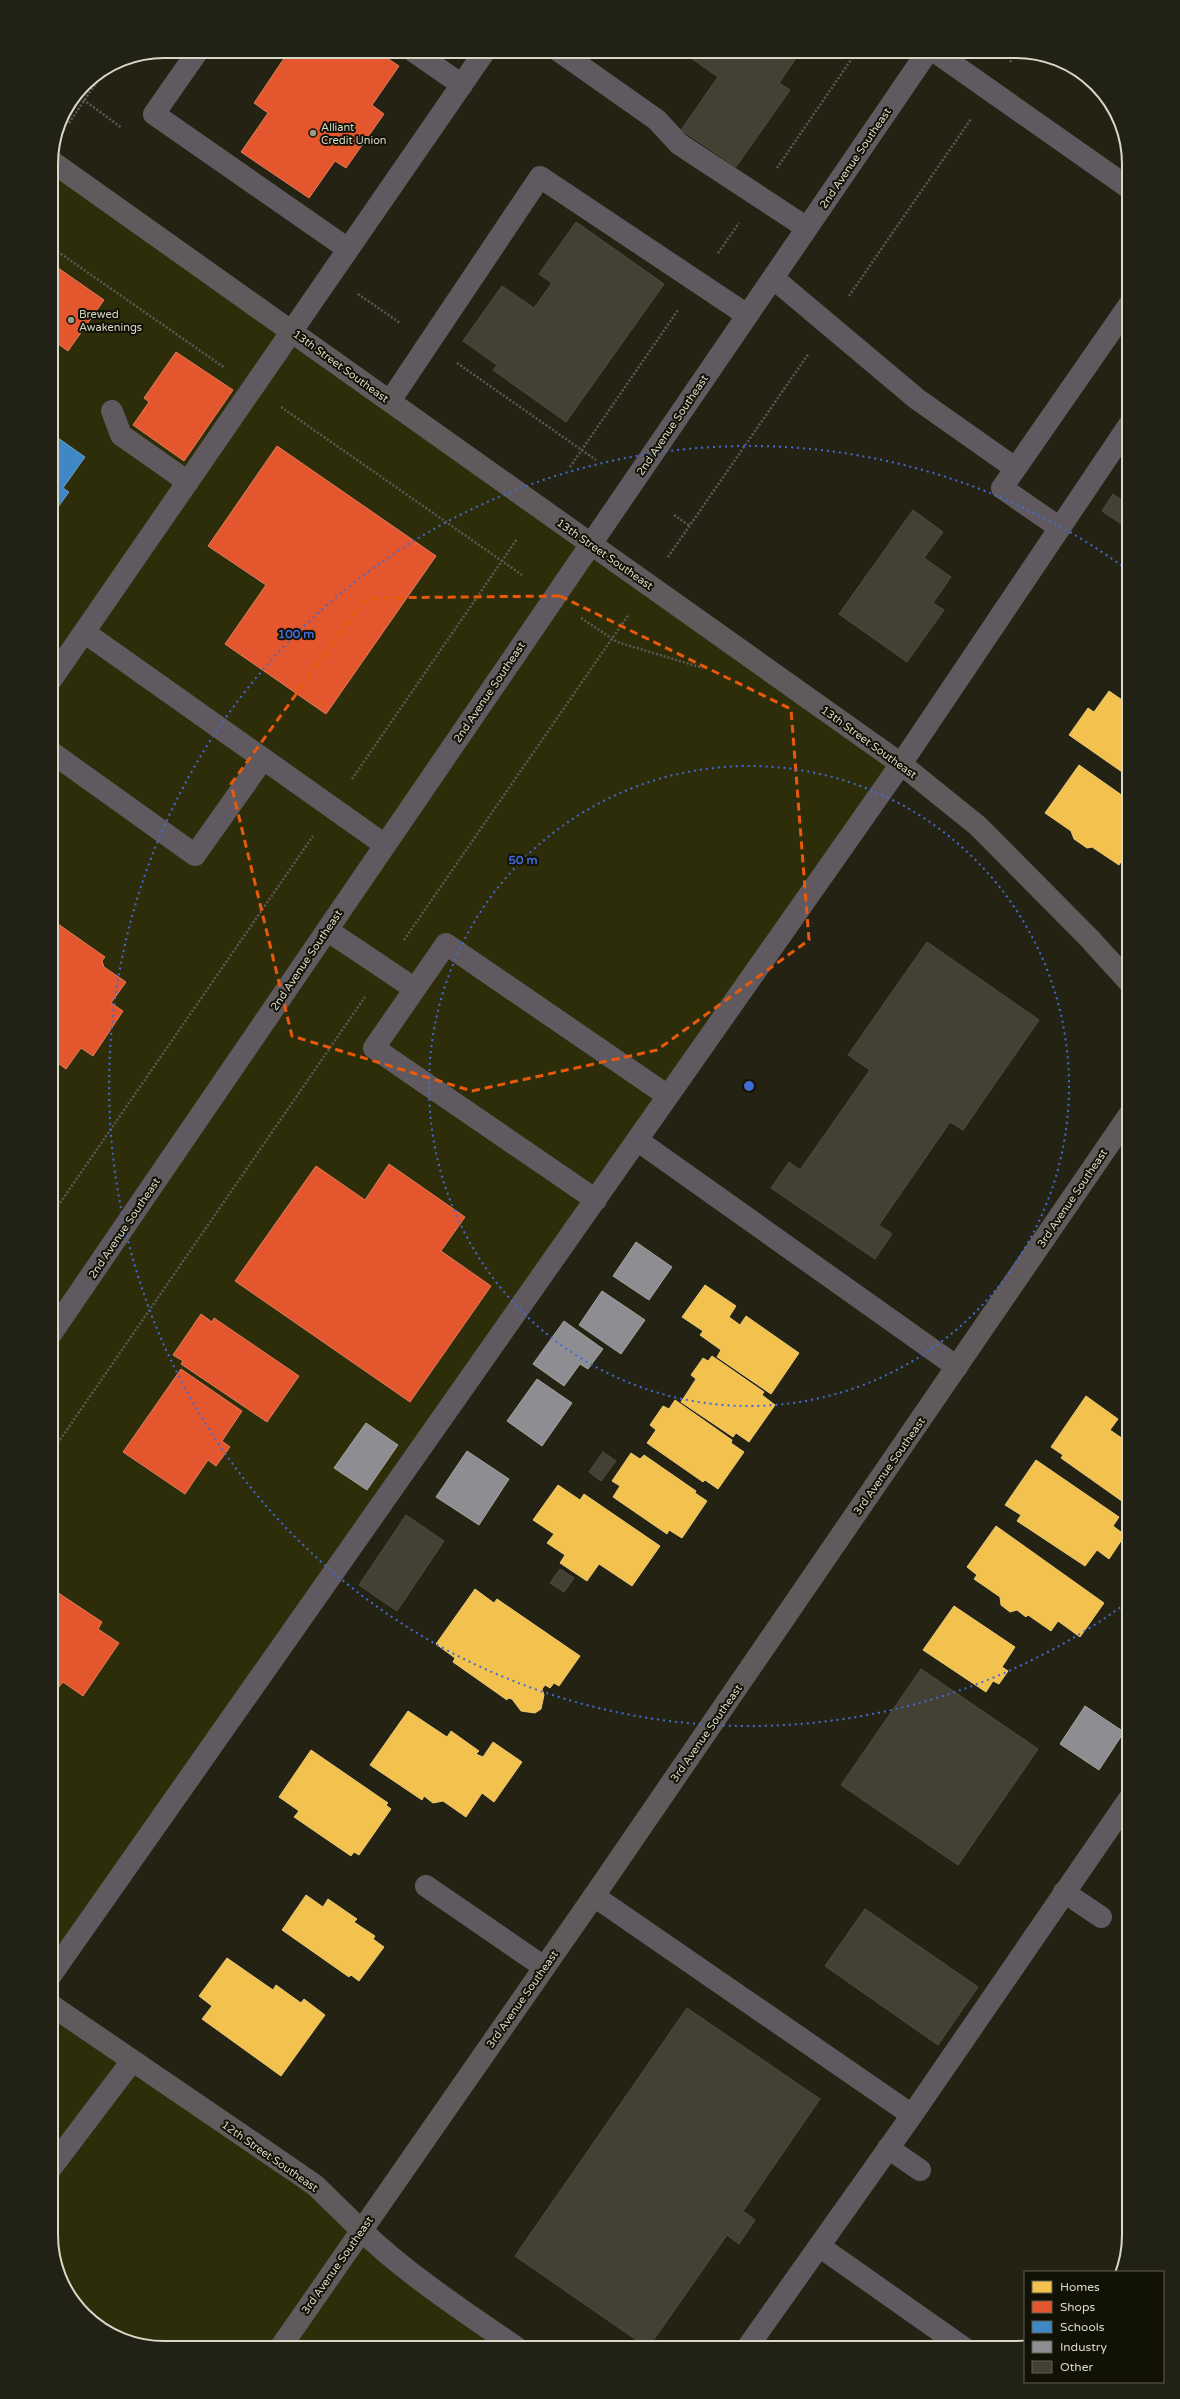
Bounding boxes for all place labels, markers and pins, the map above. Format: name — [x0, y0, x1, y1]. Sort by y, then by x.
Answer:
place label: Alliant Credit Union — [321, 121, 387, 147]
marker: Alliant Credit Union — [308, 128, 318, 138]
place label: Brewed Awakenings — [79, 308, 142, 334]
marker: Brewed Awakenings — [66, 315, 76, 325]
centre of rings — [742, 1079, 756, 1093]

